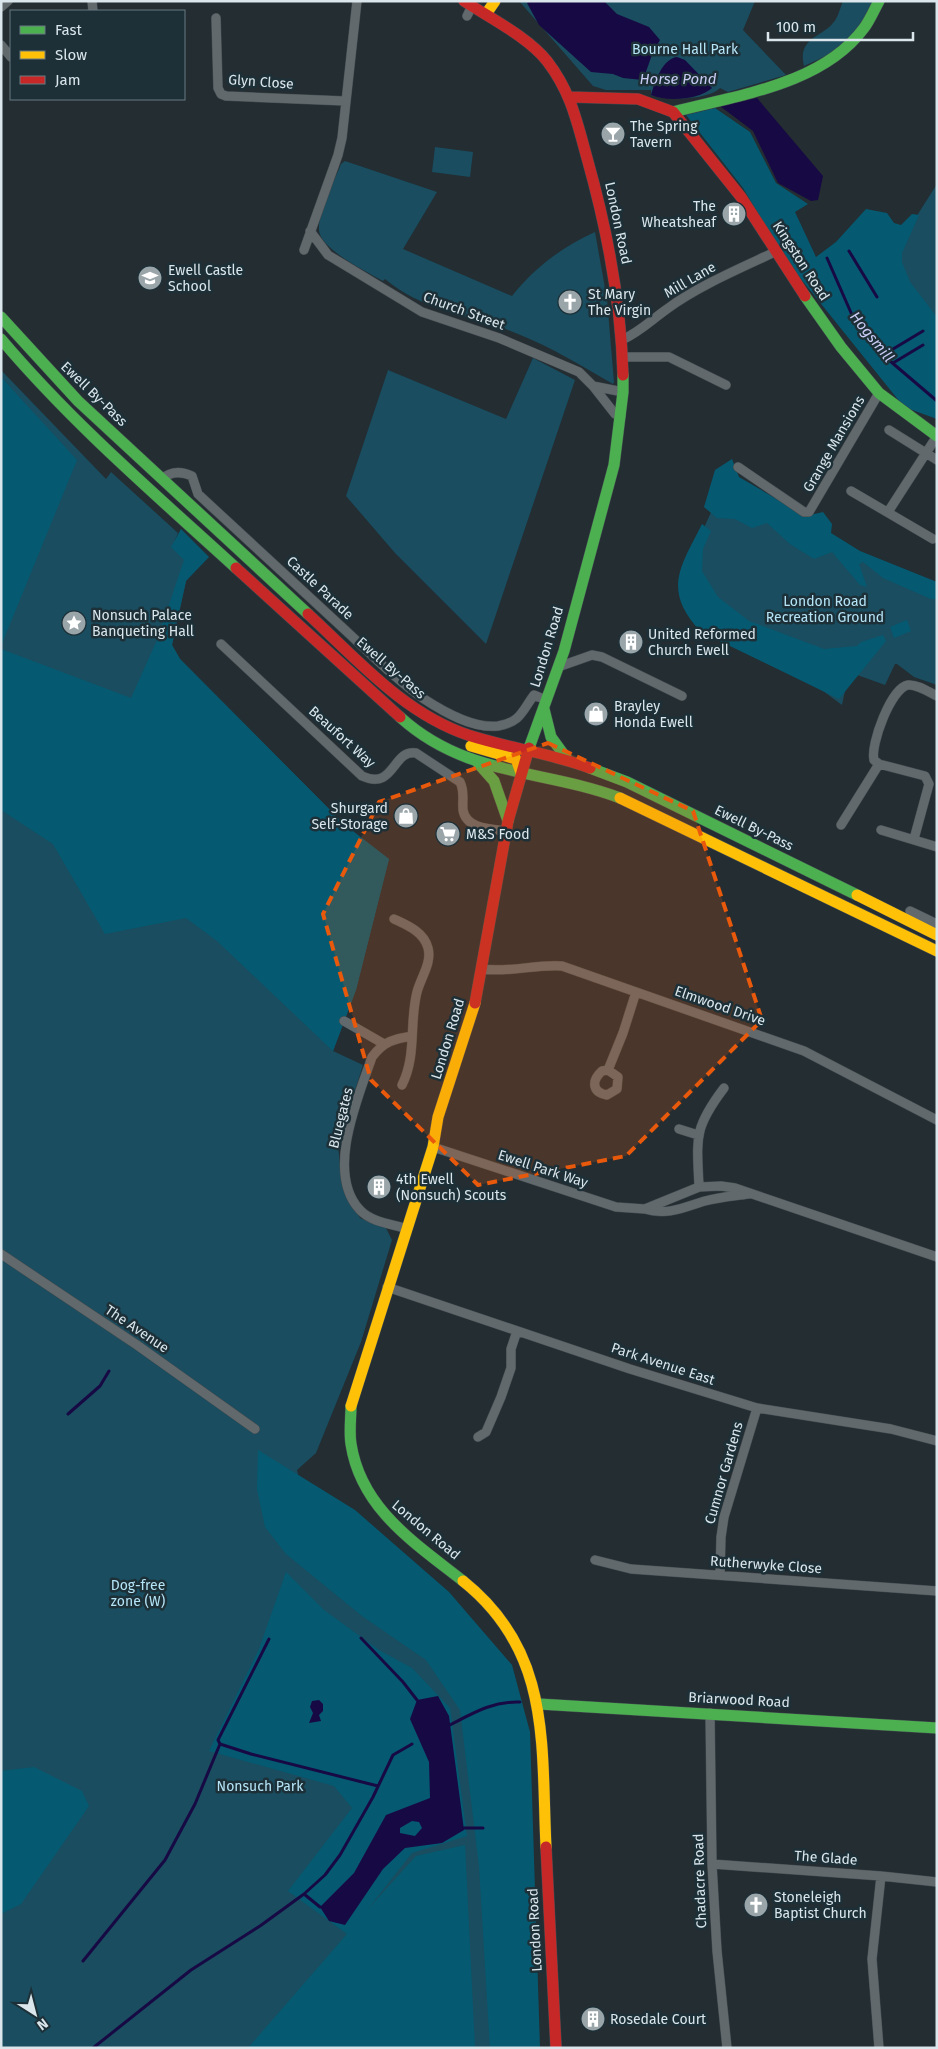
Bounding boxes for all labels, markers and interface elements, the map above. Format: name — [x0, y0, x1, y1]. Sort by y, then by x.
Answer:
legend — [10, 10, 185, 100]
scale bar — [768, 10, 913, 42]
text: 100 m — [776, 18, 816, 36]
text: Fast — [55, 21, 82, 39]
park label: Bourne Hall Park — [632, 41, 739, 58]
text: Slow — [55, 46, 87, 64]
water label: Horse Pond — [639, 70, 717, 88]
text: Jam — [55, 71, 81, 89]
street label: Glyn Close — [228, 71, 294, 93]
place label: The Spring Tavern — [630, 118, 698, 151]
bar icon: The Spring Tavern — [600, 121, 626, 147]
street label: London Road — [601, 180, 635, 266]
place label: The Wheatsheaf — [642, 198, 717, 231]
building icon: The Wheatsheaf — [721, 201, 747, 227]
street label: Kingston Road — [769, 218, 833, 304]
street label: Mill Lane — [661, 258, 719, 302]
place label: Ewell Castle School — [168, 262, 243, 295]
school or university icon: Ewell Castle School — [137, 265, 163, 291]
place label: St Mary The Virgin — [588, 286, 651, 319]
street label: Church Street — [421, 288, 508, 334]
church icon: St Mary The Virgin — [557, 289, 583, 315]
water label: Hogsmill — [846, 308, 898, 366]
street label: Ewell By-Pass — [57, 358, 131, 430]
street label: Grange Mansions — [800, 393, 869, 495]
street label: Castle Parade — [283, 553, 357, 623]
park label: London Road Recreation Ground — [766, 593, 884, 626]
street label: London Road — [527, 604, 567, 690]
place label: Nonsuch Palace Banqueting Hall — [92, 607, 194, 640]
place icon: Nonsuch Palace Banqueting Hall — [61, 610, 87, 636]
place label: United Reformed Church Ewell — [648, 626, 756, 659]
building icon: United Reformed Church Ewell — [618, 629, 644, 655]
street label: Ewell By-Pass — [353, 633, 429, 703]
place label: Brayley Honda Ewell — [614, 698, 693, 731]
shop icon: Brayley Honda Ewell — [583, 701, 609, 727]
street label: Beaufort Way — [305, 703, 379, 772]
place label: Shurgard Self-Storage — [311, 800, 388, 833]
street label: Ewell By-Pass — [712, 802, 797, 855]
shop icon: Shurgard Self-Storage — [393, 803, 419, 829]
supermarket icon: M&S Food — [435, 821, 461, 847]
place label: M&S Food — [466, 826, 530, 843]
street label: Elmwood Drive — [672, 983, 768, 1029]
street label: London Road — [428, 996, 468, 1082]
street label: Bluegates — [325, 1085, 357, 1150]
street label: Ewell Park Way — [496, 1146, 590, 1192]
place label: 4th Ewell (Nonsuch) Scouts — [396, 1171, 507, 1204]
building icon: 4th Ewell (Nonsuch) Scouts — [366, 1174, 392, 1200]
street label: The Avenue — [102, 1301, 172, 1357]
street label: Park Avenue East — [609, 1339, 718, 1389]
street label: Cumnor Gardens — [701, 1420, 747, 1526]
street label: London Road — [388, 1497, 464, 1563]
street label: Rutherwyke Close — [709, 1553, 823, 1577]
park label: Dog-free zone (W) — [111, 1577, 165, 1610]
street label: Briarwood Road — [688, 1689, 790, 1711]
park label: Nonsuch Park — [217, 1778, 304, 1795]
street label: Chadacre Road — [690, 1833, 710, 1929]
street label: The Glade — [794, 1847, 858, 1869]
street label: London Road — [524, 1888, 546, 1972]
place label: Stoneleigh Baptist Church — [774, 1889, 867, 1922]
church icon: Stoneleigh Baptist Church — [743, 1892, 769, 1918]
north arrow — [10, 1989, 60, 2039]
building icon: Rosedale Court — [580, 2006, 606, 2032]
place label: Rosedale Court — [610, 2011, 707, 2028]
text: N — [34, 2015, 51, 2034]

